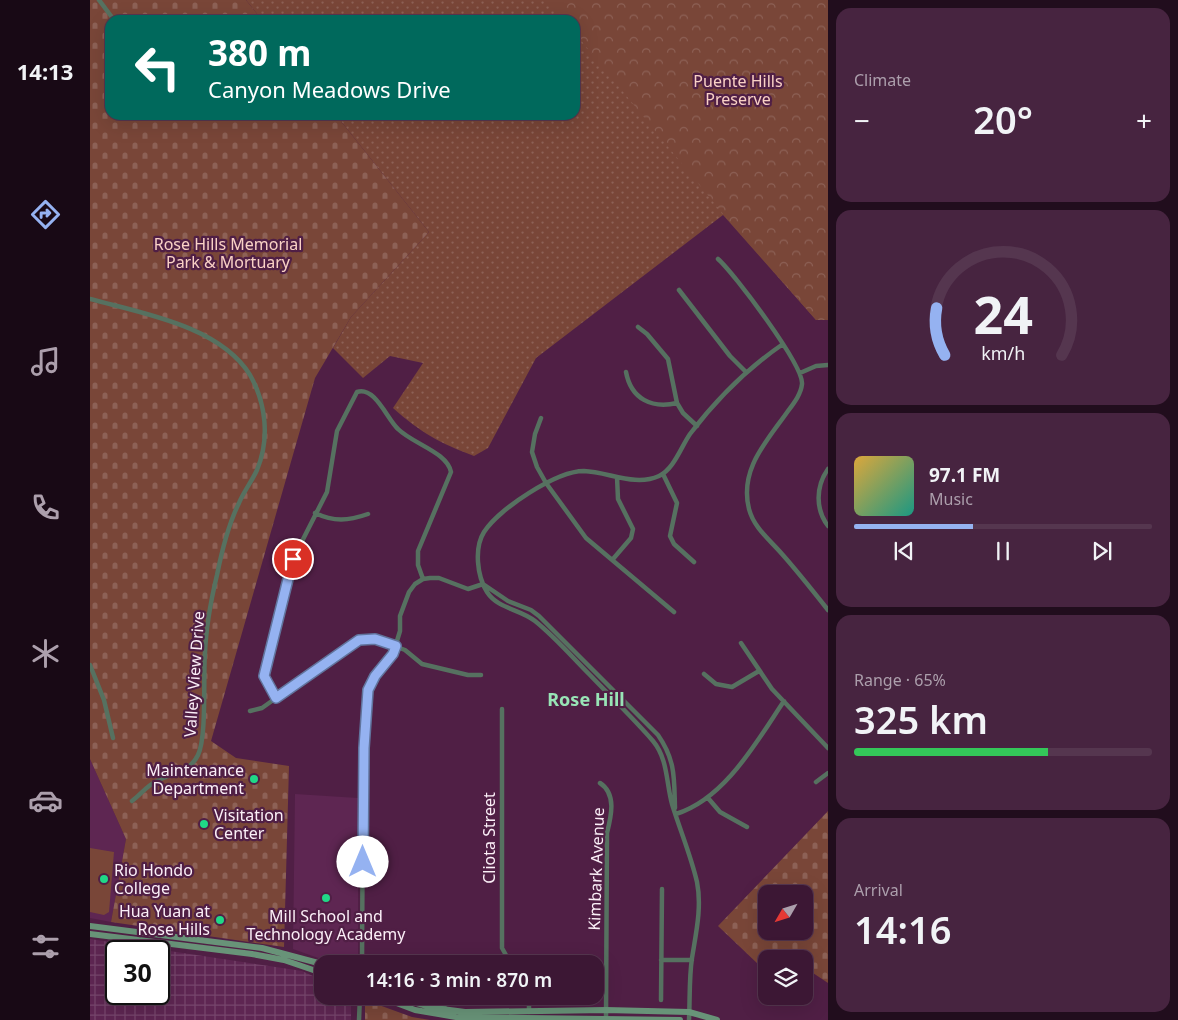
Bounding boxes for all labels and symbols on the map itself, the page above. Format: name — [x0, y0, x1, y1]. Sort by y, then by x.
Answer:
park label: Puente Hills Preserve — [693, 70, 783, 110]
park label: Rose Hills Memorial Park & Mortuary — [154, 233, 302, 273]
pin — [272, 538, 314, 580]
street label: Valley View Drive — [179, 610, 209, 738]
district label: Rose Hill — [547, 687, 625, 711]
place label: Maintenance Department — [146, 759, 244, 799]
marker: Maintenance Department — [248, 773, 260, 785]
street label: Cliota Street — [478, 792, 500, 884]
place label: Visitation Center — [214, 804, 284, 844]
street label: Kimbark Avenue — [583, 807, 609, 931]
marker: Visitation Center — [198, 818, 210, 830]
position arrow — [336, 835, 388, 887]
place label: Rio Hondo College — [114, 859, 193, 899]
marker: Rio Hondo College — [98, 873, 110, 885]
north arrow — [758, 885, 812, 940]
marker: Mill School and Technology Academy — [320, 892, 332, 904]
place label: Hua Yuan at Rose Hills — [119, 900, 210, 940]
place label: Mill School and Technology Academy — [247, 905, 406, 945]
marker: Hua Yuan at Rose Hills — [214, 914, 226, 926]
speed limit sign: 30 — [105, 940, 170, 1005]

